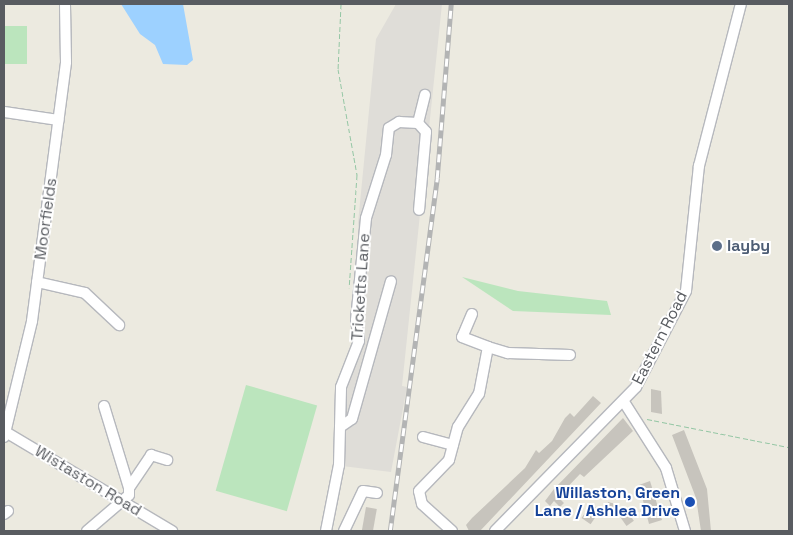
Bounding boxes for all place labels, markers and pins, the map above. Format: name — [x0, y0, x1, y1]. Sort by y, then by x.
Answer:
place label: layby — [727, 236, 770, 256]
marker: layby — [711, 240, 723, 252]
place label: Willaston, Green Lane / Ashlea Drive — [534, 483, 680, 521]
marker: Willaston, Green Lane / Ashlea Drive — [684, 496, 696, 508]

